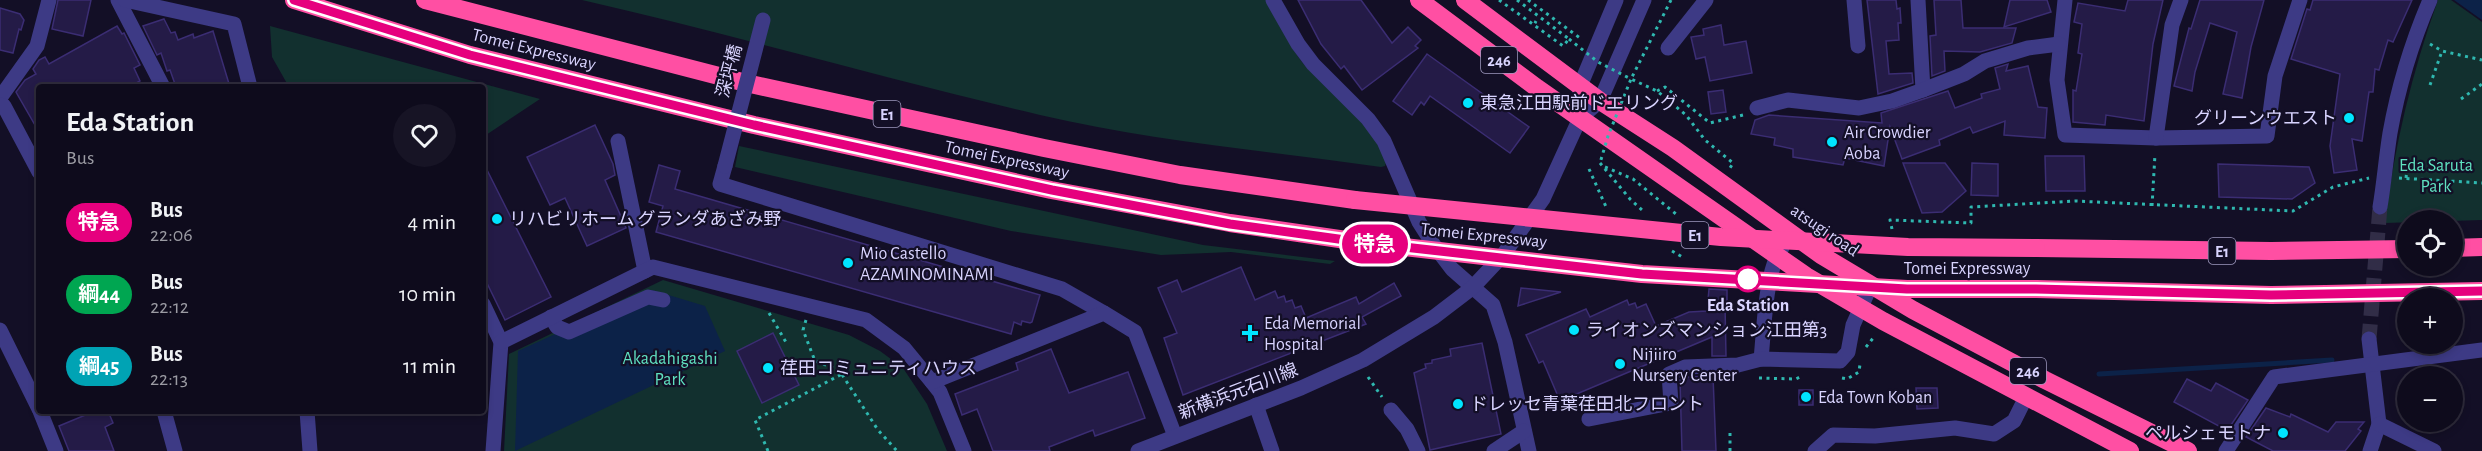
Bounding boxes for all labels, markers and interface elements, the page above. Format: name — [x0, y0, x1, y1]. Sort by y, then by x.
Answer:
street label: Tomei Expressway — [470, 26, 598, 74]
street label: 深坪橋 — [713, 43, 746, 100]
road number: 246 — [1481, 47, 1517, 73]
place label: 東急江田駅前ドエリング — [1480, 93, 1678, 113]
marker: 東急江田駅前ドエリング — [1461, 96, 1475, 110]
road number: E1 — [874, 101, 900, 127]
button: heart — [393, 104, 456, 167]
place label: グリーンウエスト — [2194, 108, 2337, 128]
text: Eda Station — [66, 109, 194, 137]
marker: グリーンウエスト — [2342, 111, 2356, 125]
place label: Air Crowdier Aoba — [1844, 124, 1931, 163]
marker: Air Crowdier Aoba — [1825, 135, 1839, 149]
street label: Tomei Expressway — [943, 138, 1071, 182]
text: Bus — [66, 148, 94, 168]
park label: Eda Saruta Park — [2399, 157, 2473, 196]
text: Bus — [150, 199, 183, 221]
street label: atsugi road — [1787, 201, 1862, 260]
place label: リハビリホーム グランダあざみ野 — [509, 209, 781, 229]
map controls — [2397, 210, 2463, 432]
button: locate — [2397, 210, 2463, 276]
text: 4 min — [408, 211, 456, 233]
text: 特急 — [78, 212, 120, 233]
marker: リハビリホーム グランダあざみ野 — [490, 212, 504, 226]
street label: Tomei Expressway — [1420, 220, 1548, 252]
road number: E1 — [1682, 222, 1708, 248]
line badge: 特急 — [1348, 224, 1402, 264]
text: 22:06 — [150, 225, 193, 245]
text: 特急 — [1354, 234, 1396, 255]
road number: E1 — [2208, 238, 2236, 264]
place label: Mio Castello AZAMINOMINAMI — [860, 245, 994, 284]
marker: Mio Castello AZAMINOMINAMI — [841, 256, 855, 270]
street label: Tomei Expressway — [1904, 260, 2031, 278]
marker: Eda Station — [1735, 266, 1761, 292]
text: Bus — [150, 271, 183, 293]
text: 10 min — [399, 283, 456, 305]
text: 綱44 — [78, 284, 120, 305]
button: + — [2397, 288, 2463, 354]
text: 22:12 — [150, 297, 189, 317]
place label: Eda Station — [1707, 297, 1789, 315]
place label: Eda Memorial Hospital — [1264, 315, 1361, 354]
place label: ライオンズマンション江田第3 — [1586, 320, 1827, 340]
marker: ライオンズマンション江田第3 — [1567, 323, 1581, 337]
marker: Eda Memorial Hospital — [1241, 324, 1259, 342]
text: Bus — [150, 343, 183, 365]
place label: Nijiiro Nursery Center — [1632, 346, 1737, 385]
park label: Akadahigashi Park — [622, 350, 718, 389]
text: 11 min — [403, 355, 456, 377]
text: 綱45 — [79, 356, 119, 377]
marker: Nijiiro Nursery Center — [1613, 357, 1627, 371]
road number: 246 — [2010, 358, 2046, 384]
place label: 荏田コミュニティハウス — [780, 359, 977, 378]
street label: 新横浜元石川線 — [1176, 359, 1300, 423]
marker: 荏田コミュニティハウス — [761, 361, 775, 375]
button: − — [2397, 366, 2463, 432]
text: 22:13 — [150, 369, 188, 389]
place label: Eda Town Koban — [1818, 389, 1932, 407]
marker: Eda Town Koban — [1799, 390, 1813, 404]
place label: ドレッセ青葉荏田北フロント — [1470, 394, 1704, 414]
marker: ドレッセ青葉荏田北フロント — [1451, 397, 1465, 411]
place label: ペルシェモトナ — [2145, 425, 2271, 443]
marker: ペルシェモトナ — [2276, 426, 2290, 440]

